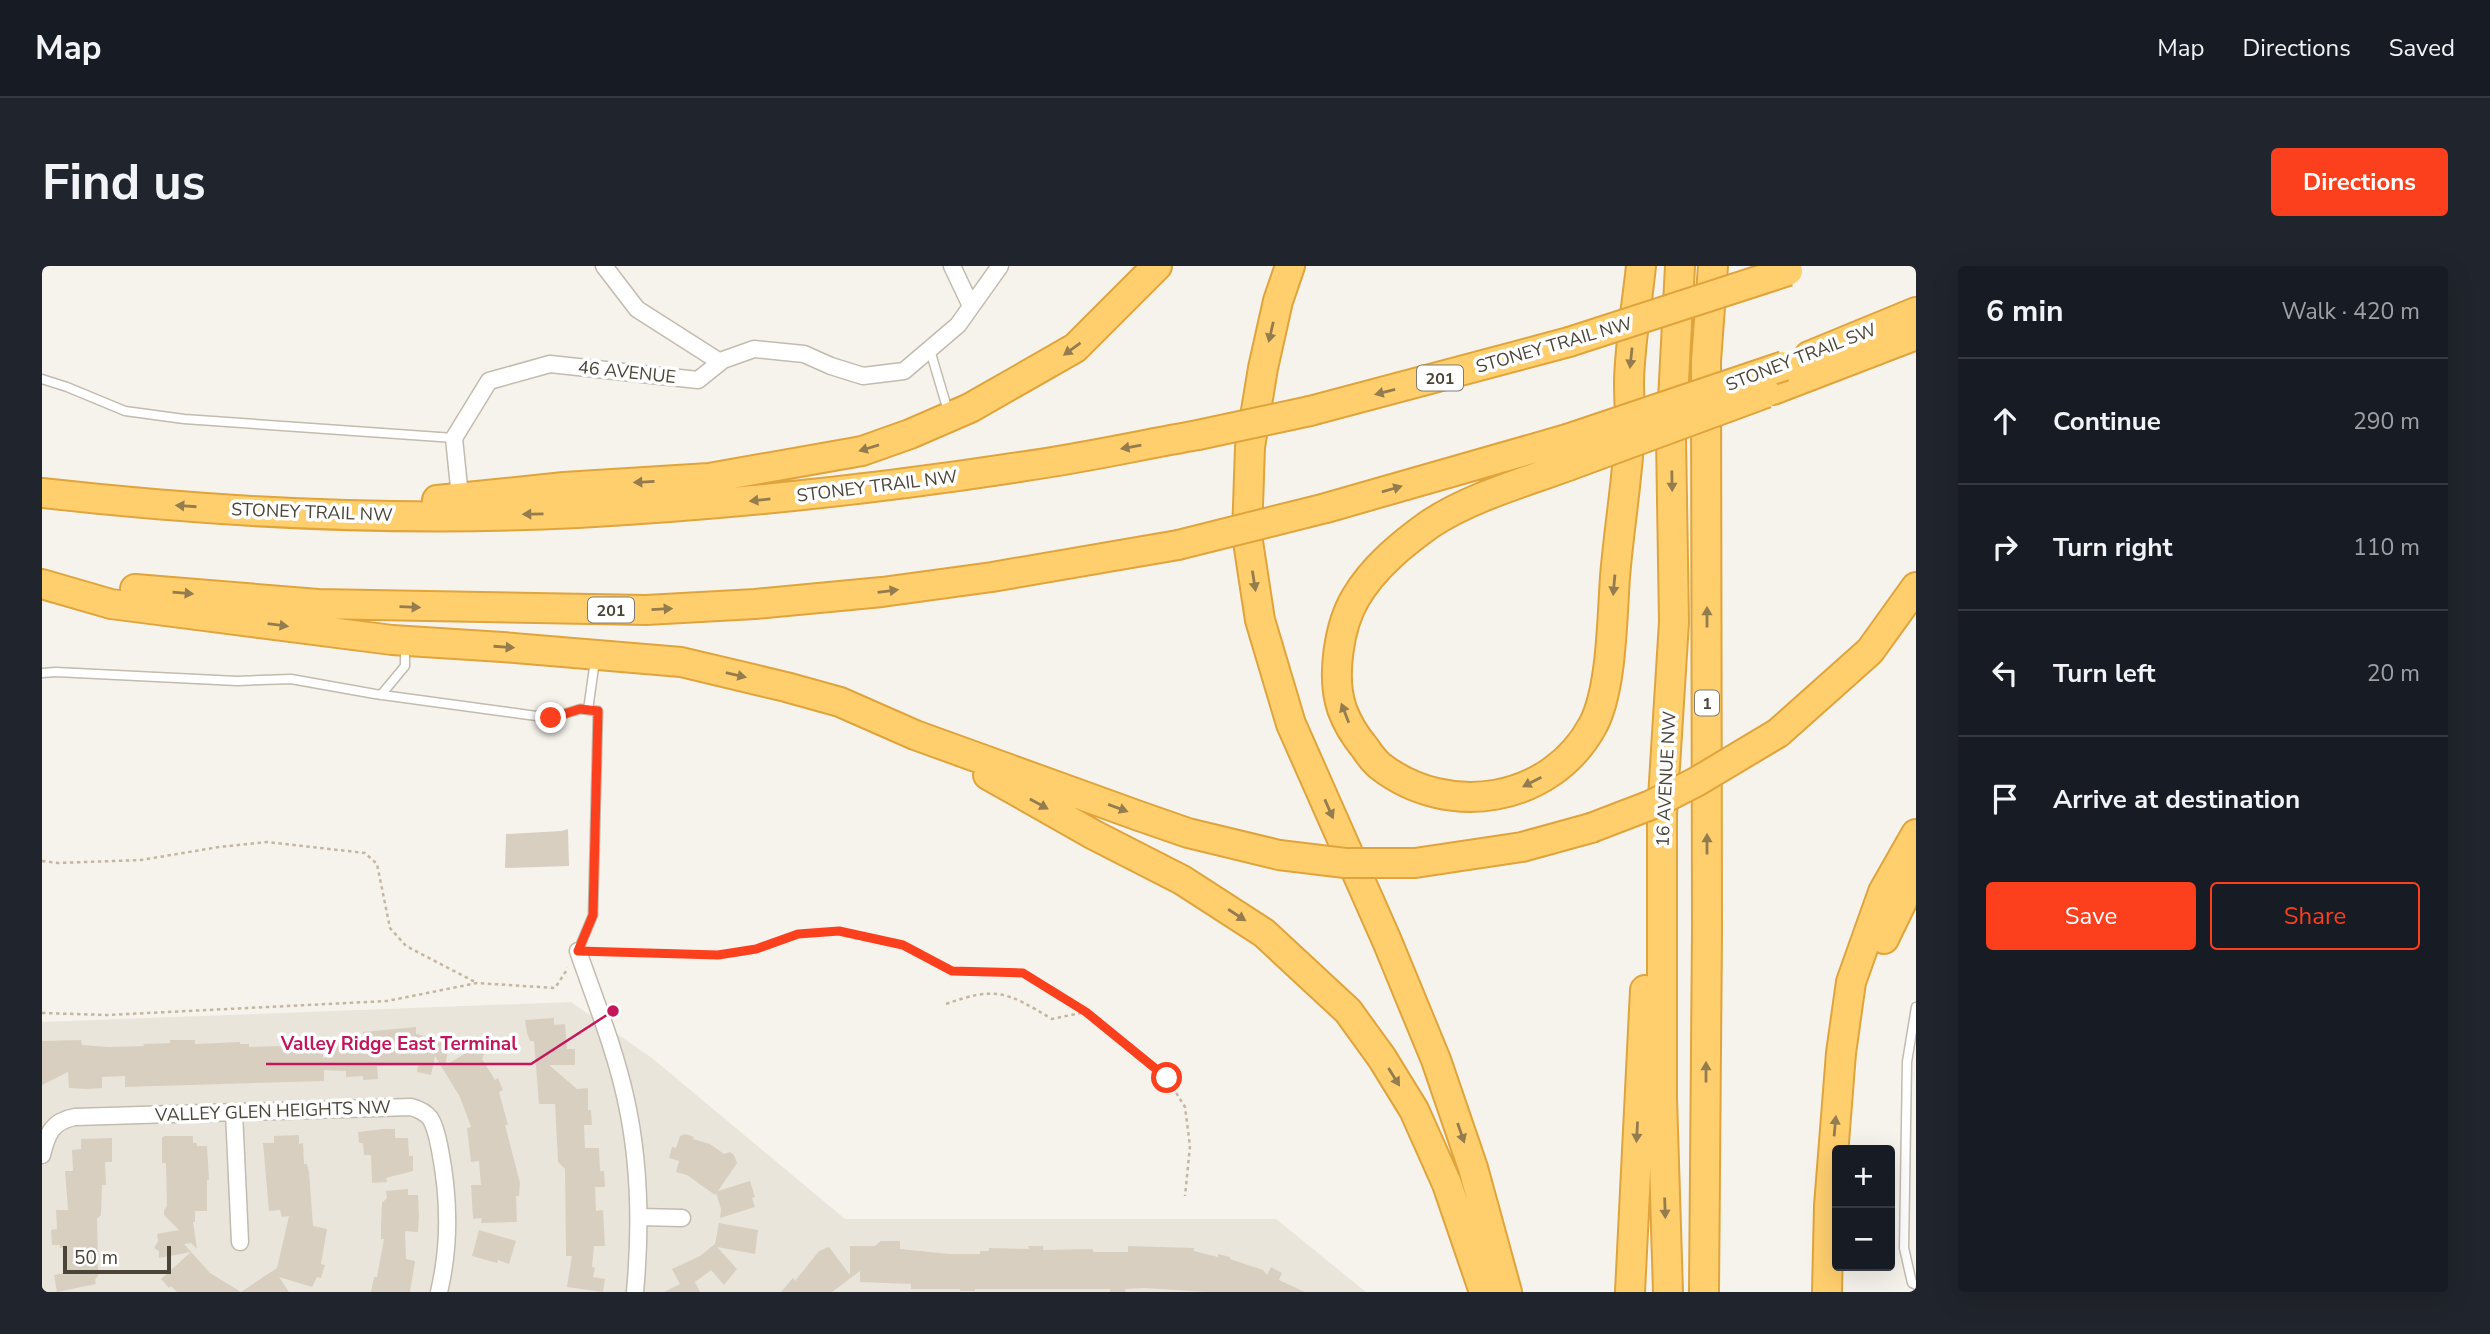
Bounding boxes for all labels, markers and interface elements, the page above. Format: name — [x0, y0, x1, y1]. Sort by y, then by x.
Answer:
text: Map — [35, 26, 102, 71]
text: Map — [2157, 32, 2204, 64]
text: Directions — [2242, 32, 2351, 64]
text: Saved — [2389, 32, 2455, 64]
button: Directions — [2271, 148, 2448, 216]
text: Find us — [42, 149, 206, 216]
text: 6 min — [1986, 291, 2064, 332]
text: Walk · 420 m — [2281, 296, 2420, 327]
street label: STONEY TRAIL NW — [1473, 311, 1635, 379]
street label: STONEY TRAIL SW — [1722, 317, 1880, 397]
one-way arrow — [1265, 321, 1276, 343]
one-way arrow — [1063, 342, 1081, 356]
one-way arrow — [1626, 347, 1637, 369]
street label: 46 AVENUE — [577, 355, 677, 389]
road number: 201 — [1417, 366, 1463, 390]
one-way arrow — [1374, 387, 1396, 398]
icon: ahead — [1986, 402, 2024, 440]
text: Continue — [2053, 404, 2161, 439]
text: 290 m — [2353, 406, 2420, 437]
one-way arrow — [1120, 442, 1142, 453]
one-way arrow — [858, 444, 879, 454]
street label: STONEY TRAIL NW — [795, 464, 959, 508]
one-way arrow — [1666, 470, 1678, 492]
one-way arrow — [633, 477, 655, 488]
one-way arrow — [1381, 483, 1403, 494]
one-way arrow — [749, 494, 771, 505]
street label: STONEY TRAIL NW — [231, 497, 393, 527]
one-way arrow — [174, 500, 196, 511]
one-way arrow — [522, 508, 544, 520]
icon: right — [1986, 528, 2024, 566]
text: Turn right — [2053, 530, 2172, 565]
text: 110 m — [2353, 532, 2420, 563]
one-way arrow — [1249, 570, 1260, 592]
one-way arrow — [1608, 574, 1619, 596]
one-way arrow — [877, 586, 899, 597]
one-way arrow — [172, 588, 194, 599]
road number: 201 — [588, 598, 634, 622]
one-way arrow — [399, 601, 421, 612]
one-way arrow — [651, 604, 673, 615]
one-way arrow — [1701, 605, 1713, 627]
one-way arrow — [267, 620, 289, 631]
one-way arrow — [493, 642, 515, 653]
icon: left — [1986, 654, 2024, 692]
text: Turn left — [2053, 656, 2156, 691]
text: 20 m — [2367, 658, 2420, 689]
one-way arrow — [725, 670, 747, 681]
road number: 1 — [1695, 690, 1719, 716]
route end — [535, 702, 566, 733]
one-way arrow — [1339, 702, 1350, 723]
street label: 16 AVENUE NW — [1650, 710, 1682, 848]
one-way arrow — [1522, 776, 1542, 788]
icon: arrive — [1986, 780, 2024, 818]
text: Arrive at destination — [2053, 782, 2300, 817]
one-way arrow — [1029, 798, 1049, 810]
one-way arrow — [1323, 799, 1334, 820]
one-way arrow — [1107, 803, 1128, 814]
one-way arrow — [1701, 833, 1713, 855]
button: Save — [1986, 882, 2196, 950]
button: Share — [2210, 882, 2420, 950]
one-way arrow — [1227, 909, 1247, 922]
callout: Valley Ridge East Terminal — [266, 1024, 531, 1064]
text: Valley Ridge East Terminal — [280, 1031, 517, 1057]
one-way arrow — [1700, 1060, 1712, 1082]
route start — [1151, 1062, 1182, 1093]
one-way arrow — [1387, 1068, 1400, 1087]
street label: VALLEY GLEN HEIGHTS NW — [154, 1095, 391, 1127]
one-way arrow — [1830, 1115, 1841, 1137]
one-way arrow — [1631, 1121, 1642, 1143]
one-way arrow — [1456, 1123, 1467, 1144]
map controls — [1832, 1145, 1895, 1271]
button: + — [1832, 1145, 1895, 1208]
one-way arrow — [1660, 1197, 1671, 1219]
button: − — [1832, 1208, 1895, 1271]
scale bar — [63, 1243, 172, 1275]
text: 50 m — [74, 1245, 118, 1271]

